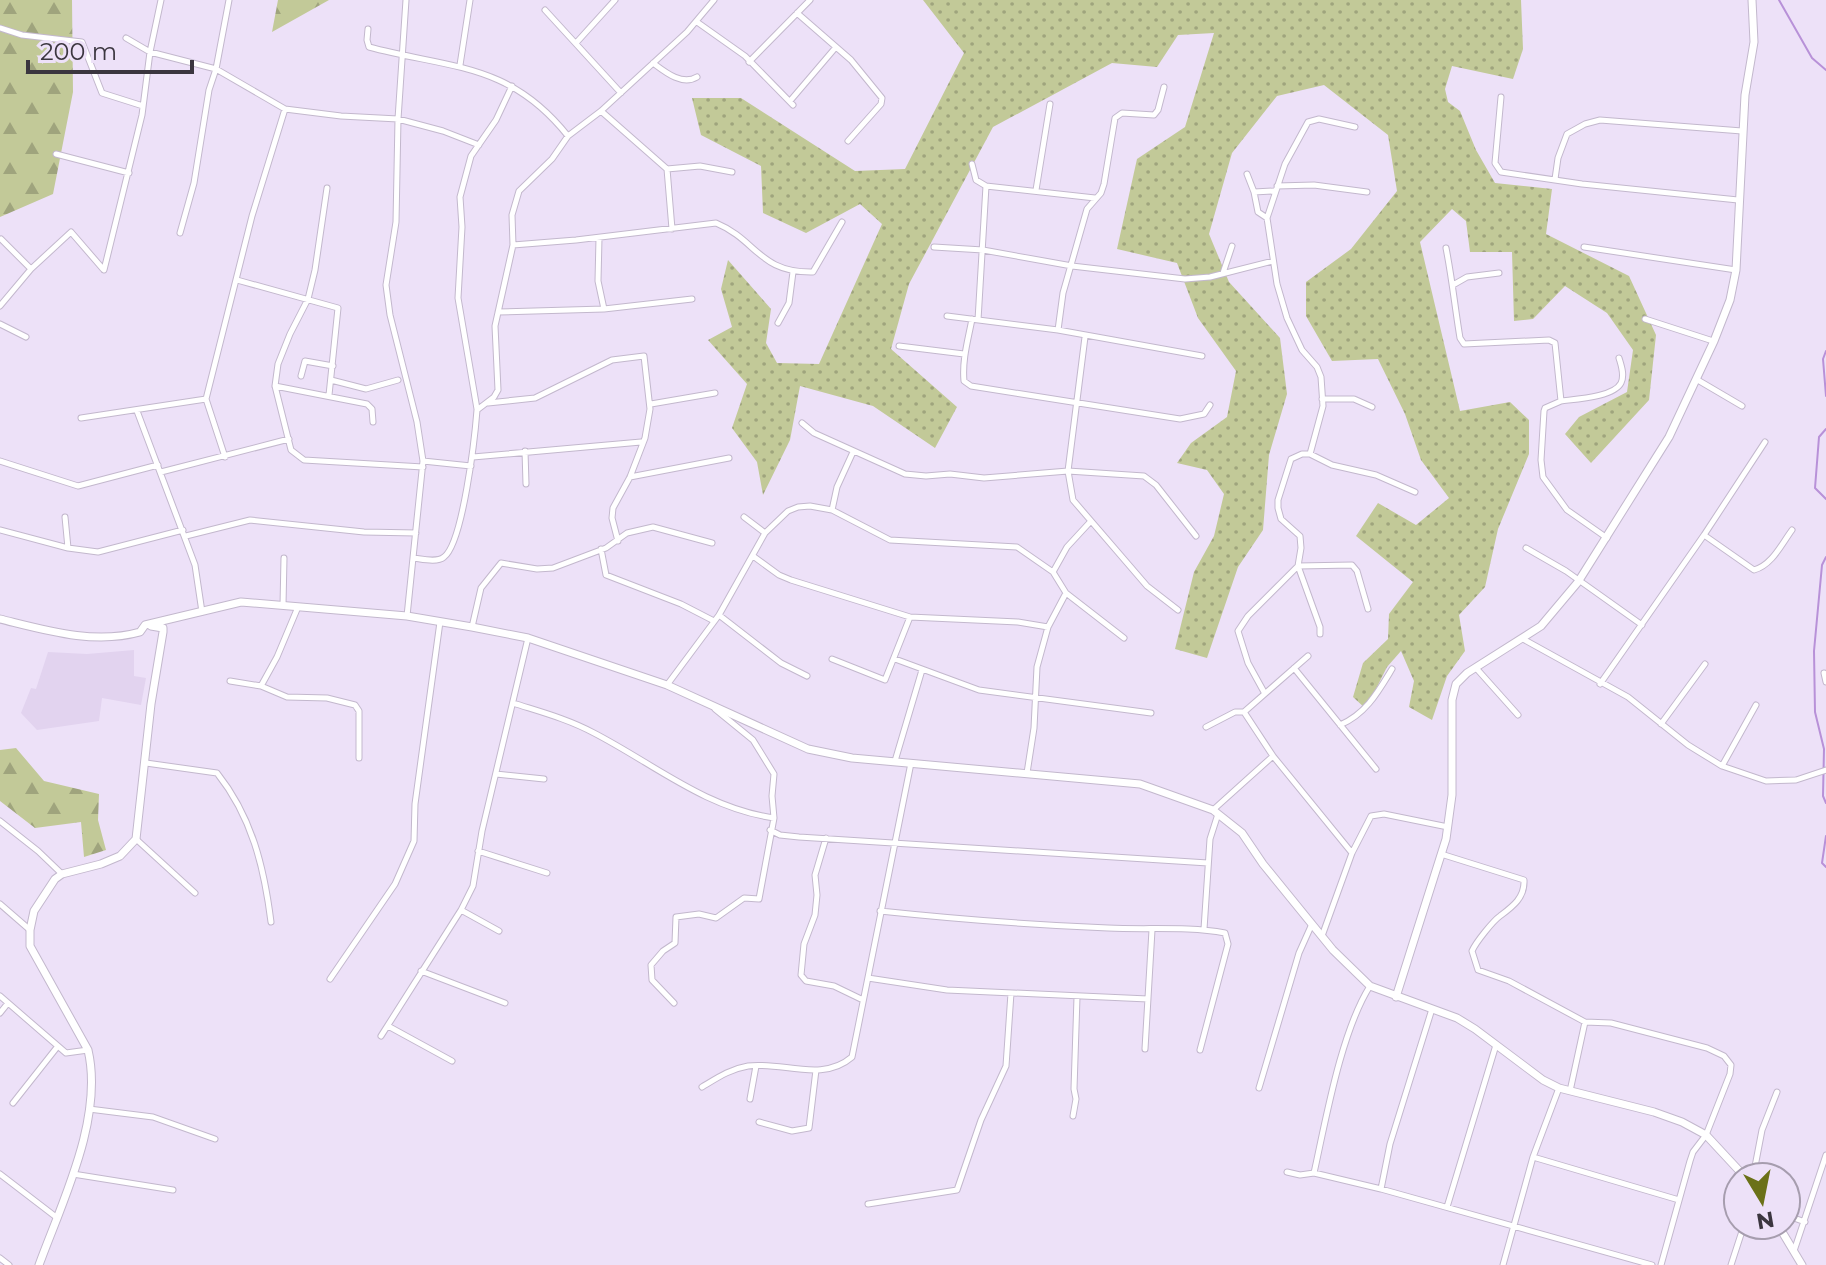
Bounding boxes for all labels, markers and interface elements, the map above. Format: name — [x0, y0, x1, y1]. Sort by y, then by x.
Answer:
scale bar — [28, 24, 192, 74]
text: 200 m — [40, 37, 117, 66]
north arrow — [1722, 1161, 1802, 1241]
text: N — [1754, 1205, 1776, 1235]

